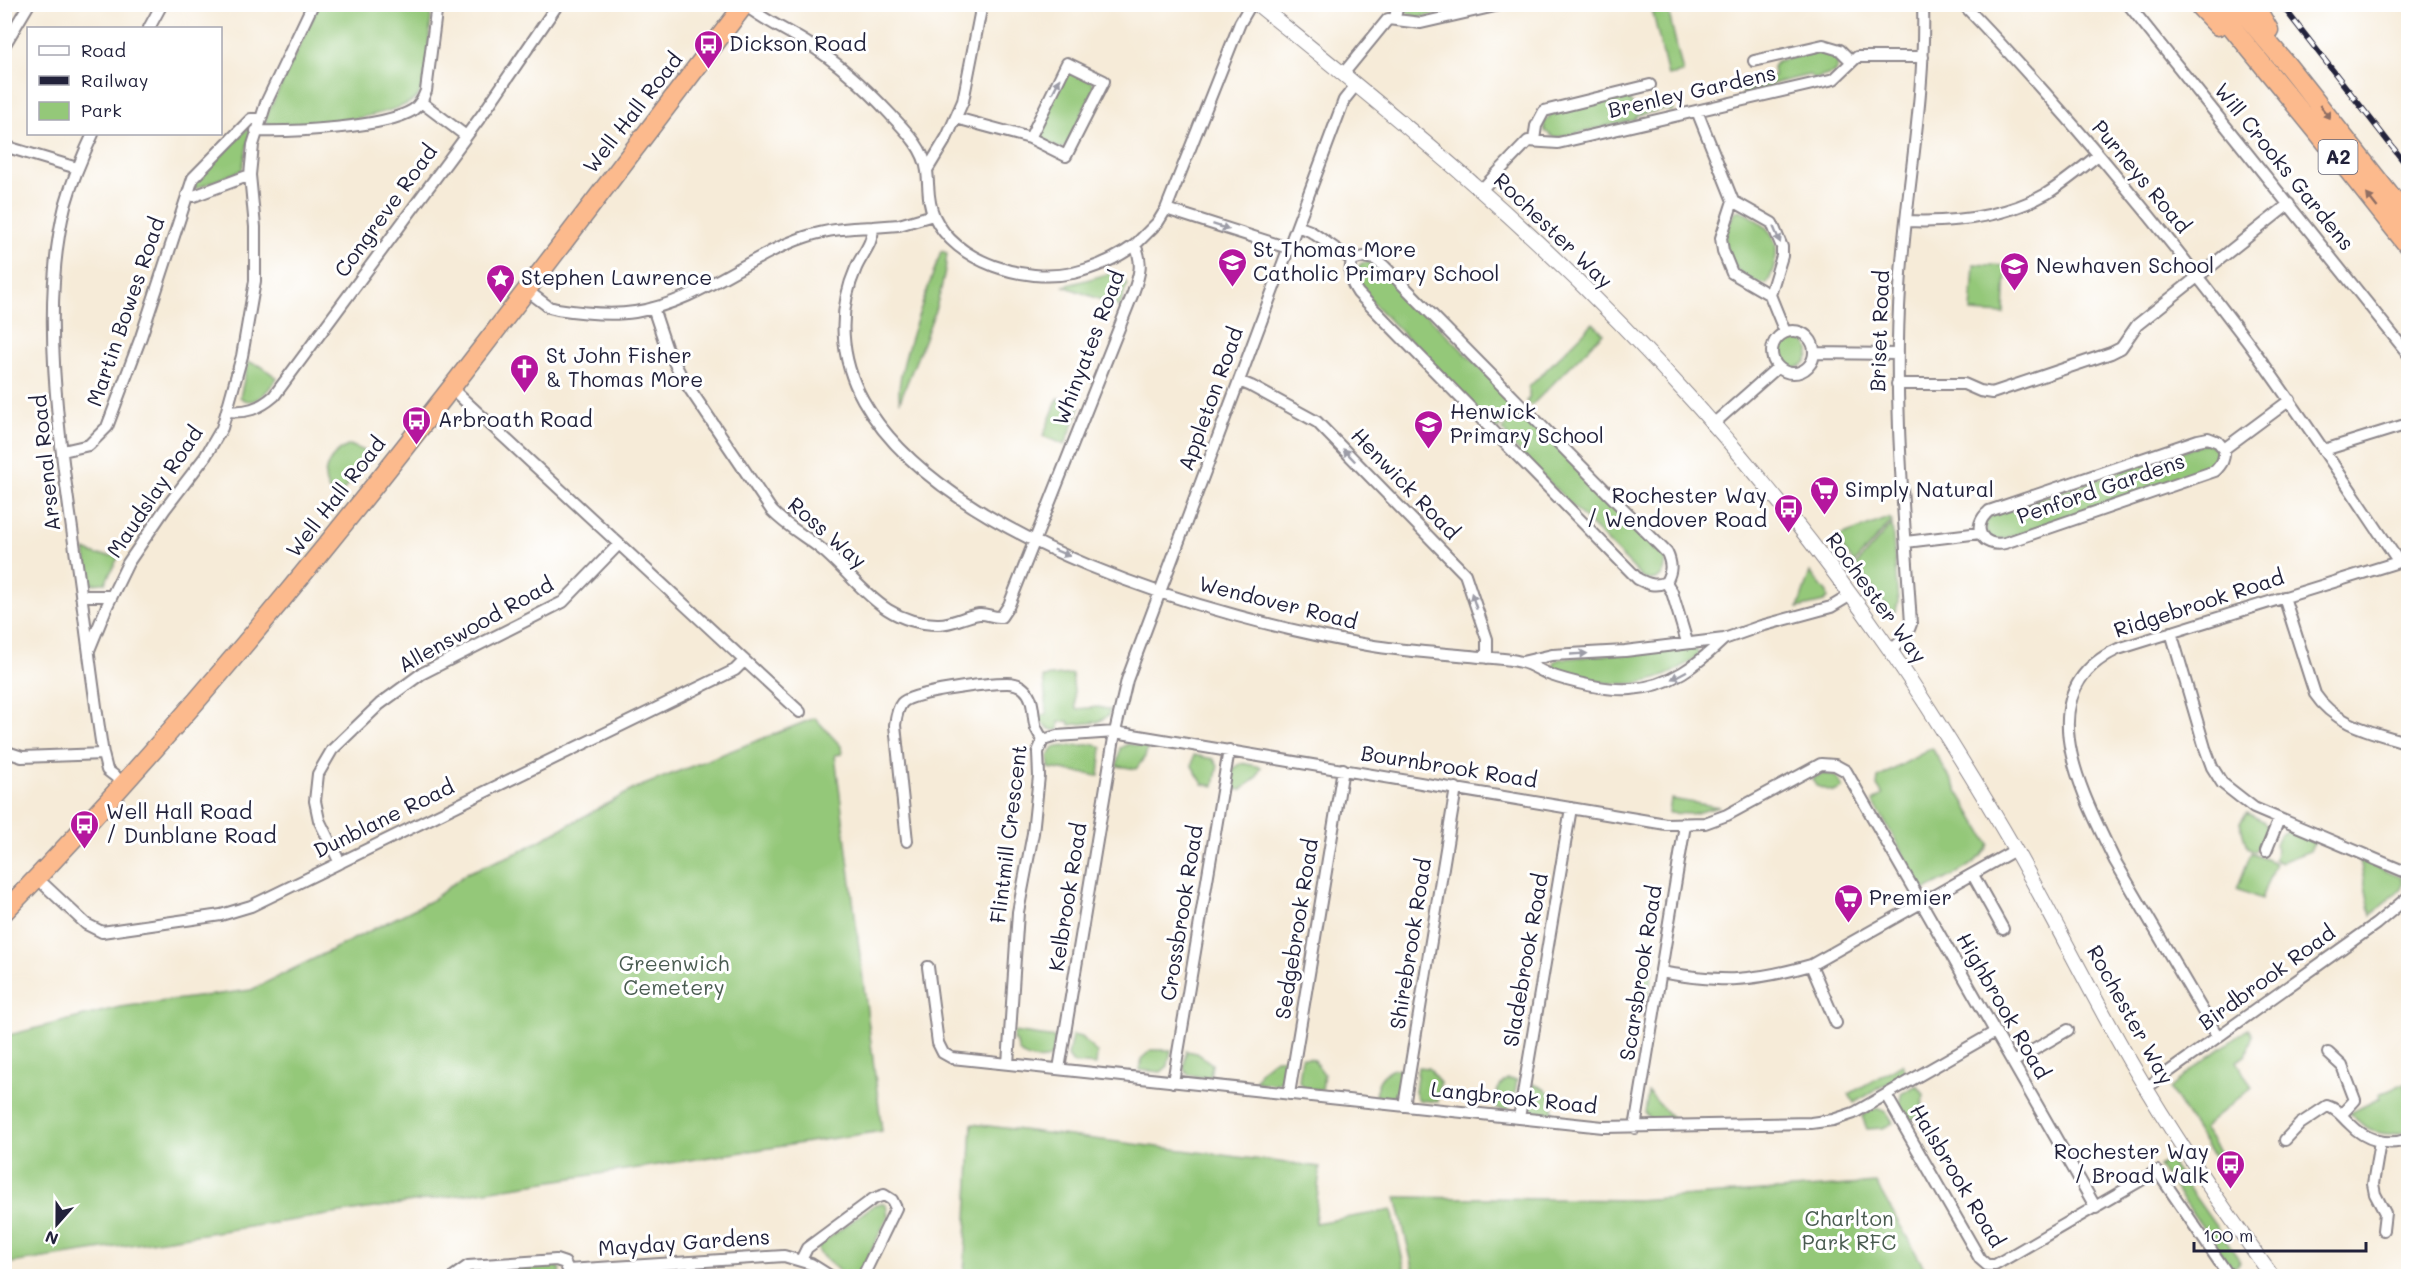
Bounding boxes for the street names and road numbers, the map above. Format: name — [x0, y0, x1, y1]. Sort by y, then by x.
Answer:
street label: Well Hall Road — [576, 46, 688, 178]
street label: Brenley Gardens — [1605, 58, 1778, 123]
street label: Will Crooks Gardens — [2209, 77, 2361, 255]
street label: Purneys Road — [2087, 114, 2197, 238]
street label: Congreve Road — [327, 138, 442, 282]
road number: A2 — [2318, 140, 2358, 174]
street label: Rochester Way — [1489, 166, 1619, 294]
street label: Martin Bowes Road — [80, 213, 170, 410]
street label: Whinyates Road — [1046, 266, 1130, 429]
street label: Briset Road — [1863, 270, 1894, 392]
street label: Appleton Road — [1171, 323, 1248, 474]
street label: Arsenal Road — [24, 393, 65, 533]
street label: Maudslay Road — [100, 420, 208, 562]
street label: Henwick Road — [1346, 421, 1466, 544]
street label: Well Hall Road — [279, 430, 391, 562]
street label: Penford Gardens — [2013, 446, 2188, 529]
street label: Ross Way — [783, 490, 873, 573]
street label: Rochester Way — [1821, 526, 1934, 668]
street label: Ridgebrook Road — [2110, 562, 2287, 643]
street label: Wendover Road — [1196, 569, 1360, 634]
street label: Allenswood Road — [393, 570, 558, 678]
street label: Bournbrook Road — [1359, 738, 1539, 793]
street label: Flintmill Crescent — [983, 743, 1032, 925]
street label: Dunblane Road — [309, 772, 458, 863]
street label: Kelbrook Road — [1041, 821, 1092, 973]
street label: Crossbrook Road — [1153, 823, 1208, 1002]
street label: Sedgebrook Road — [1268, 837, 1323, 1021]
street label: Shirebrook Road — [1383, 856, 1436, 1031]
street label: Sladebrook Road — [1496, 871, 1553, 1049]
street label: Scarsbrook Road — [1612, 883, 1667, 1062]
street label: Birdbrook Road — [2193, 918, 2340, 1035]
street label: Highbrook Road — [1951, 927, 2057, 1083]
street label: Rochester Way — [2082, 940, 2181, 1089]
street label: Langbrook Road — [1430, 1074, 1599, 1119]
street label: Halsbrook Road — [1905, 1099, 2012, 1252]
street label: Mayday Gardens — [597, 1222, 771, 1261]

